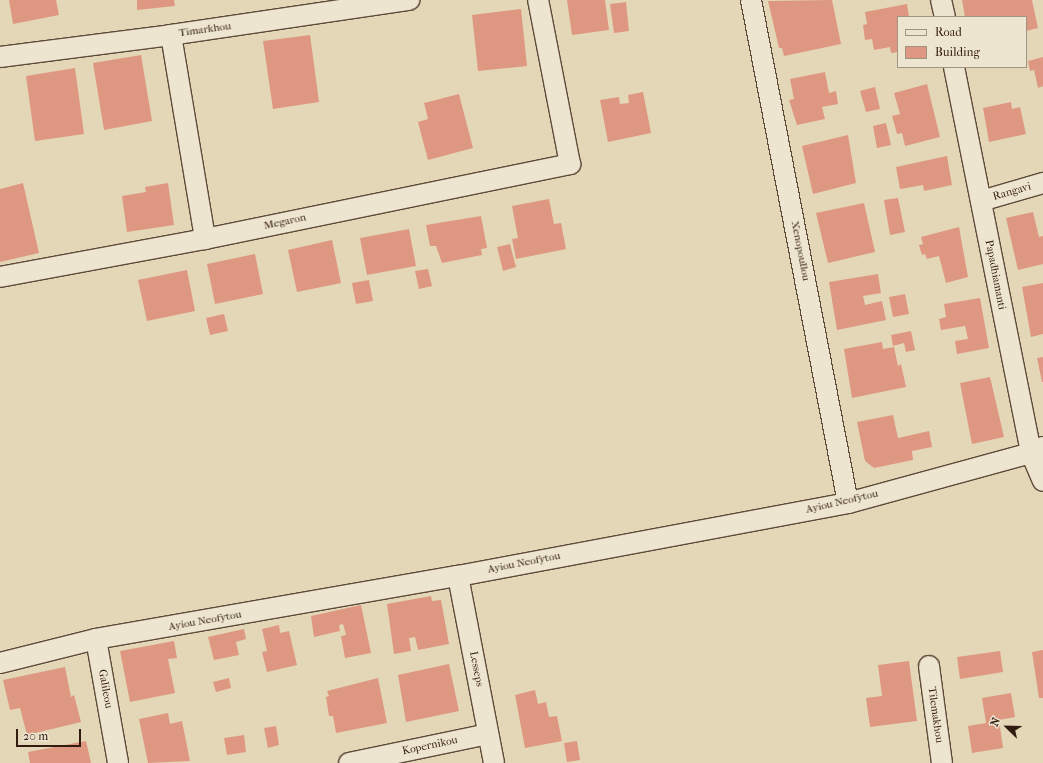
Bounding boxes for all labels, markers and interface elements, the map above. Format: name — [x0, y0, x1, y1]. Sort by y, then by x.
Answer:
legend — [897, 16, 1027, 68]
street label: Timarkhou — [178, 20, 232, 40]
text: Road — [935, 25, 962, 39]
text: Building — [935, 45, 980, 59]
street label: Rangavi — [991, 180, 1033, 204]
street label: Megaron — [263, 211, 307, 233]
street label: Xenopoullou — [788, 220, 812, 282]
street label: Papadhiamanti — [982, 239, 1008, 311]
street label: Ayiou Neofytou — [805, 487, 879, 517]
street label: Ayiou Neofytou — [486, 549, 562, 577]
street label: Ayiou Neofytou — [167, 608, 243, 634]
street label: Lesseps — [466, 650, 486, 688]
street label: Galileou — [95, 669, 115, 709]
street label: Tilemakhou — [925, 686, 945, 744]
north arrow — [987, 707, 1027, 747]
text: N — [988, 716, 1003, 729]
scale bar — [18, 721, 83, 747]
text: 20 m — [23, 729, 48, 743]
street label: Kopernikou — [401, 734, 459, 758]

